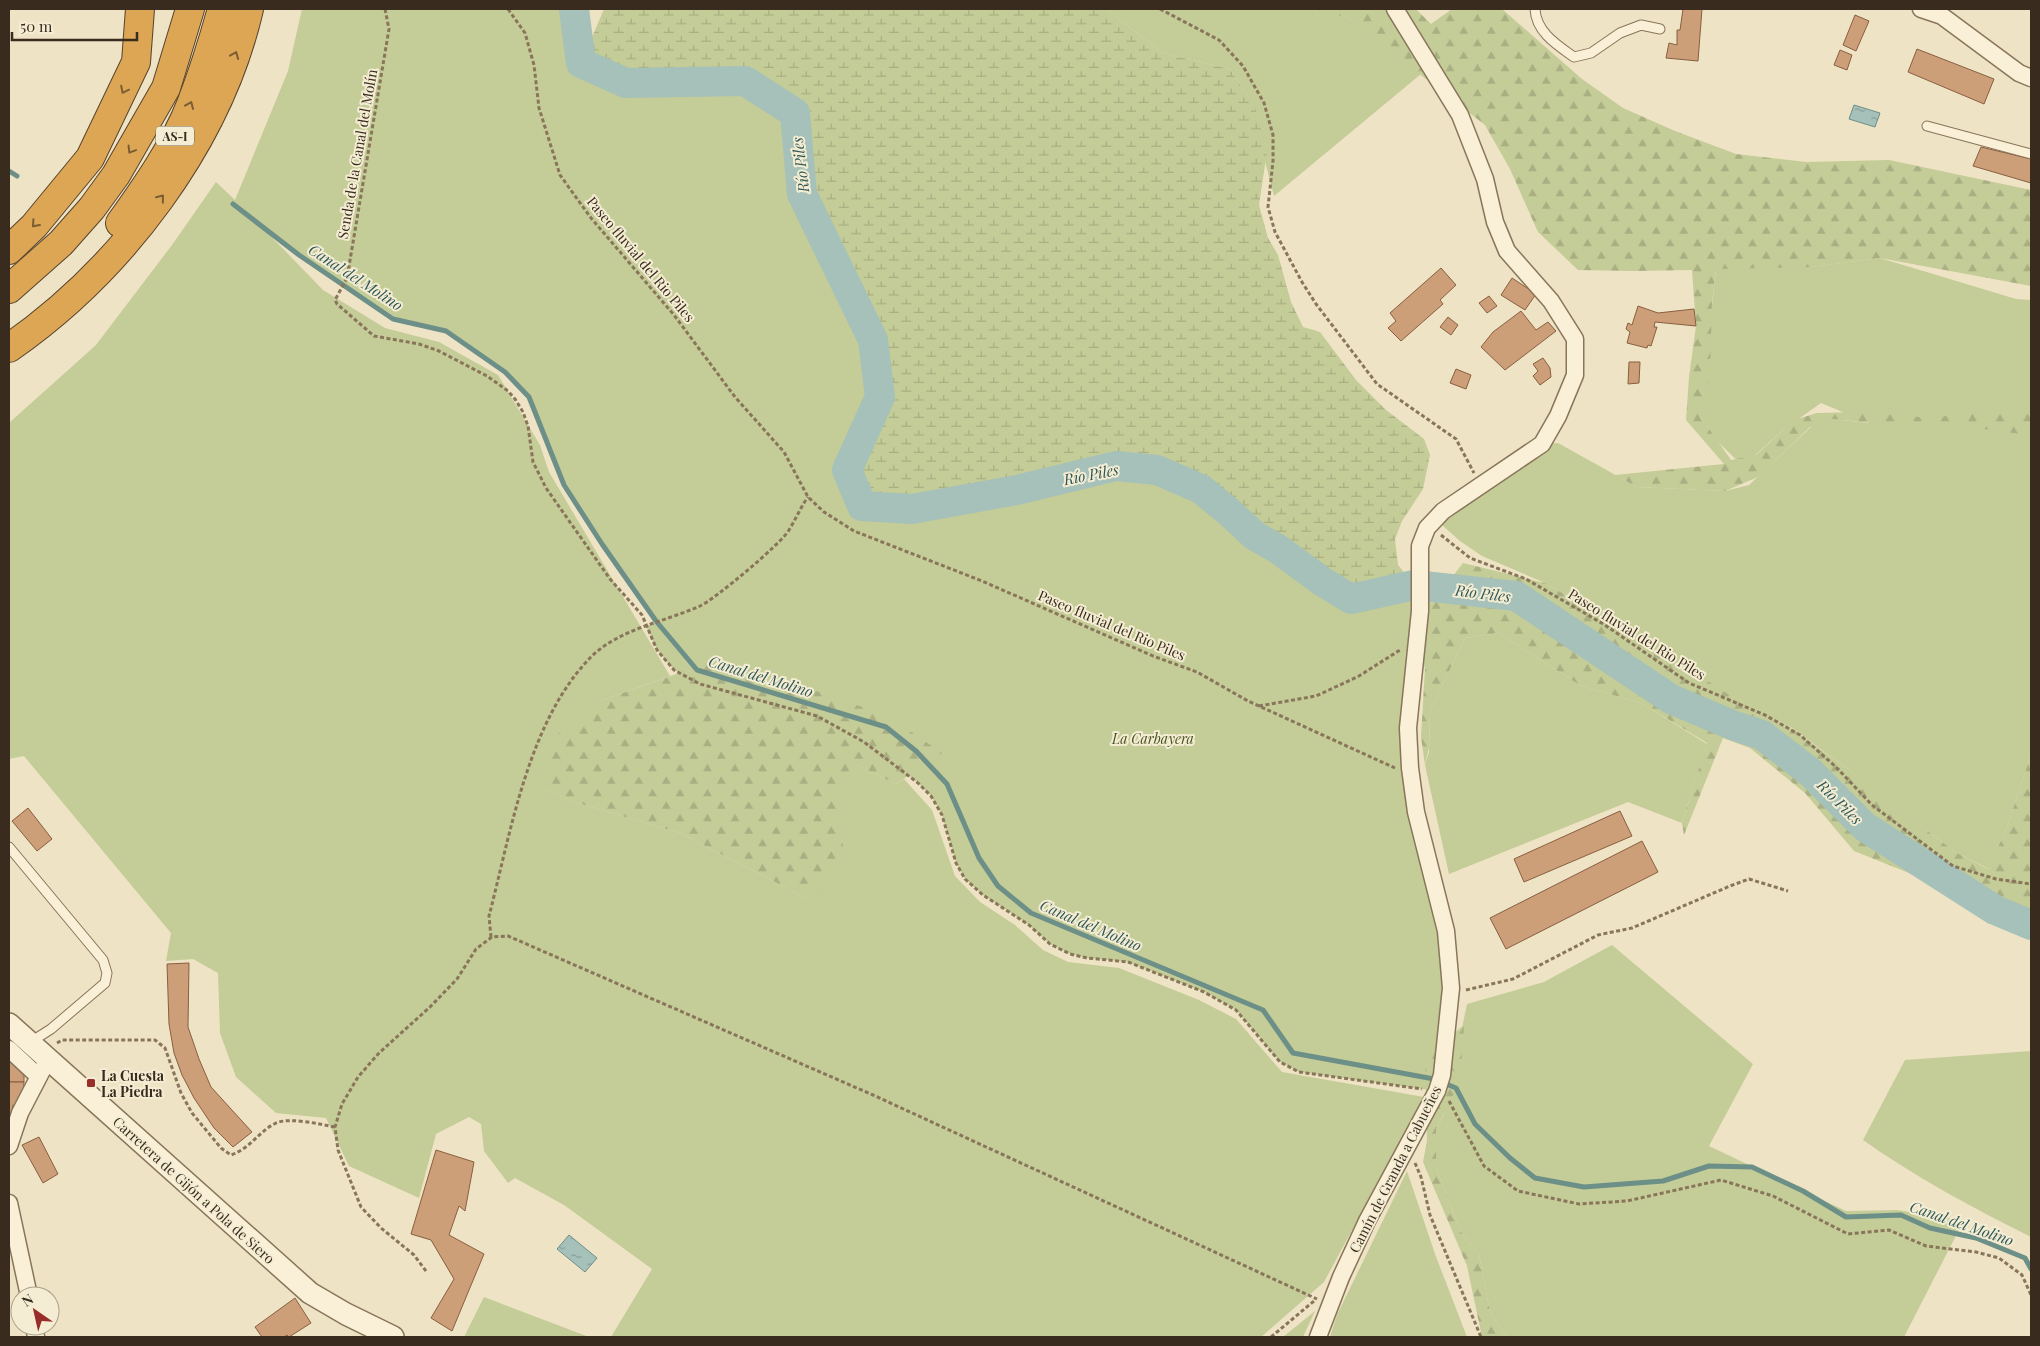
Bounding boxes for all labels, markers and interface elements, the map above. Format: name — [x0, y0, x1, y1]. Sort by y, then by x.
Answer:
scale bar — [12, 10, 138, 42]
text: 50 m — [20, 16, 53, 36]
one-way arrow — [230, 51, 240, 59]
street label: Senda de la Canal del Molín — [333, 67, 381, 240]
one-way arrow — [120, 85, 130, 94]
one-way arrow — [183, 101, 194, 110]
road number: AS-I — [156, 126, 194, 146]
water label: Río Piles — [787, 136, 813, 195]
one-way arrow — [127, 144, 137, 153]
street label: Paseo fluvial del Rio Piles — [583, 192, 699, 326]
one-way arrow — [155, 195, 163, 204]
one-way arrow — [32, 219, 41, 228]
water label: Canal del Molino — [305, 239, 407, 315]
water label: Río Piles — [1061, 459, 1120, 489]
water label: Río Piles — [1453, 580, 1512, 606]
street label: Paseo fluvial del Rio Piles — [1565, 584, 1709, 684]
street label: Paseo fluvial del Rio Piles — [1035, 585, 1189, 665]
water label: Canal del Molino — [706, 651, 816, 701]
park label: La Carbayera — [1111, 729, 1194, 748]
water label: Río Piles — [1813, 775, 1867, 829]
water label: Canal del Molino — [1037, 895, 1145, 955]
place label: La Cuesta La Piedra — [101, 1066, 165, 1101]
marker: La Cuesta La Piedra — [85, 1077, 97, 1089]
street label: Camín de Granda a Cabueñes — [1344, 1082, 1446, 1256]
street label: Carretera de Gijón a Pola de Siero — [109, 1112, 279, 1268]
water label: Canal del Molino — [1907, 1196, 2017, 1250]
north arrow — [10, 1286, 60, 1336]
text: N — [18, 1289, 37, 1311]

